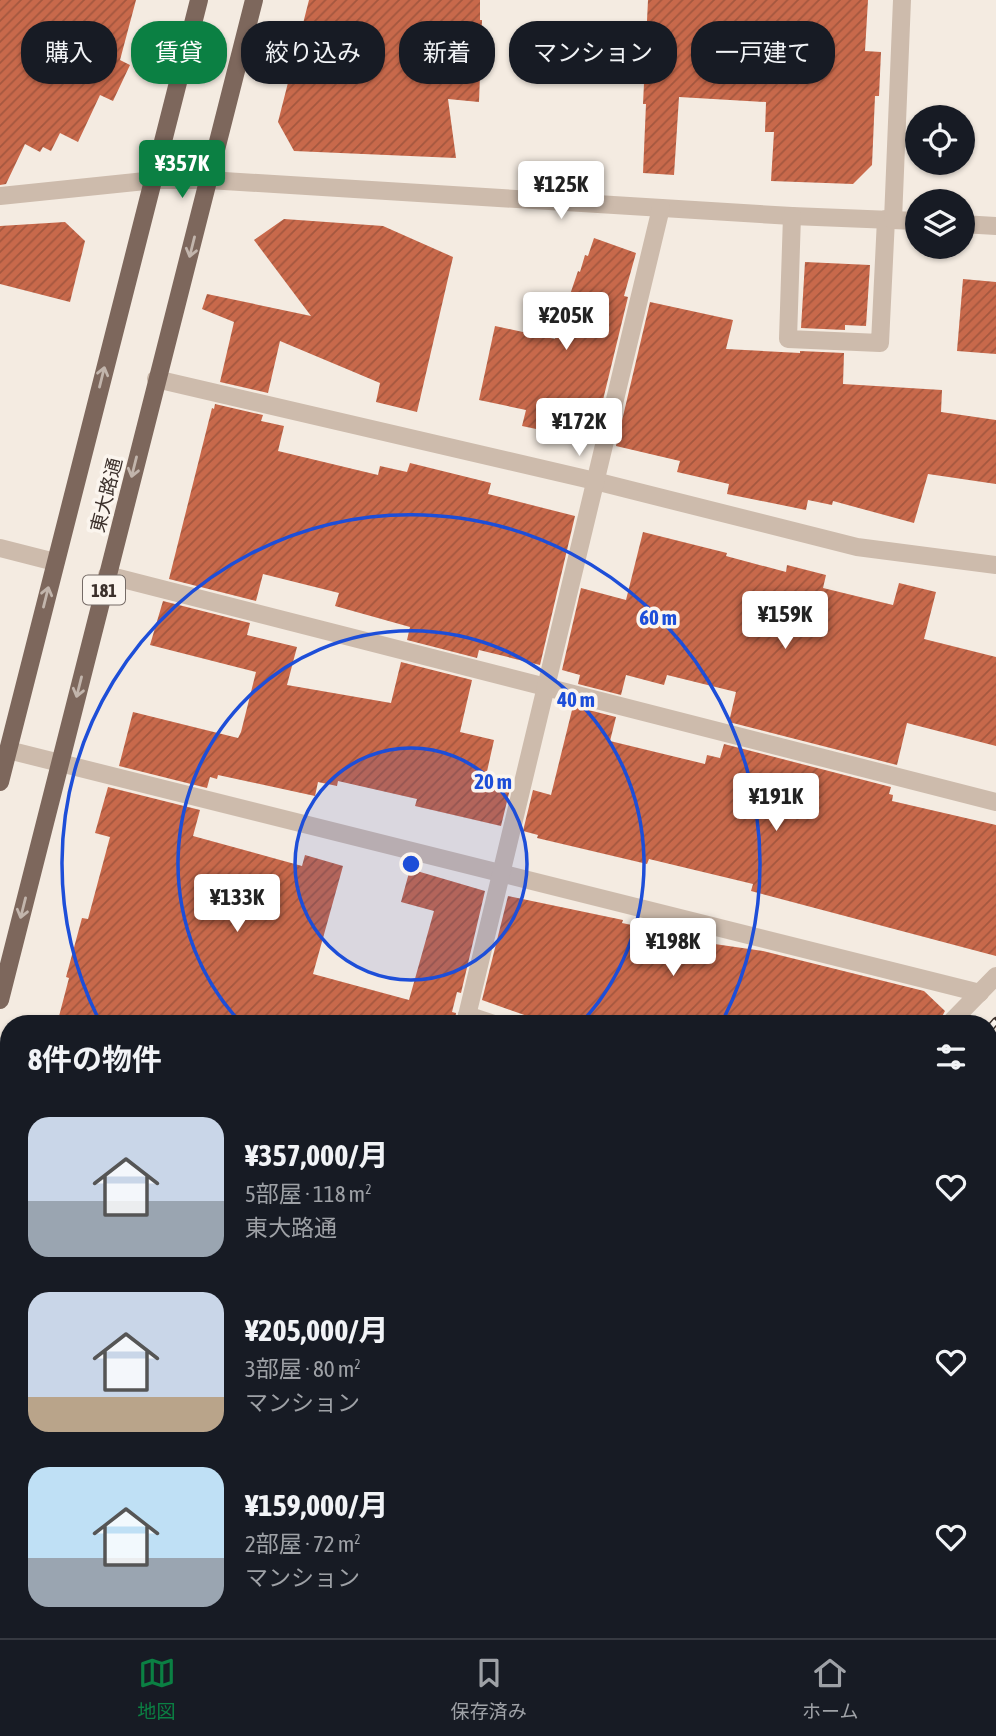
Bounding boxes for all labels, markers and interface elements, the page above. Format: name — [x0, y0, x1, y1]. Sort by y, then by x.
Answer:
chip: 購入 — [21, 21, 117, 84]
chip: 賃貸 — [131, 21, 227, 84]
chip: 絞り込み — [241, 21, 385, 84]
chip: 新着 — [399, 21, 495, 84]
chip: マンション — [509, 21, 677, 84]
chip: 一戸建て — [691, 21, 835, 84]
map controls — [905, 105, 975, 259]
button: locate — [905, 105, 975, 175]
pin: ¥357K — [133, 140, 231, 200]
text: ¥357K — [155, 150, 209, 176]
pin: ¥125K — [512, 162, 610, 221]
text: ¥125K — [534, 171, 588, 197]
button: layers — [905, 189, 975, 259]
one-way arrow — [185, 235, 198, 257]
pin: ¥205K — [517, 292, 615, 352]
text: ¥205K — [539, 302, 593, 328]
one-way arrow — [96, 366, 109, 389]
pin: ¥172K — [530, 398, 628, 458]
text: ¥172K — [552, 408, 606, 434]
street label: 東大路通 — [86, 455, 126, 535]
one-way arrow — [127, 455, 140, 478]
road number: 181 — [83, 576, 125, 604]
one-way arrow — [40, 586, 53, 609]
pin: ¥159K — [736, 592, 834, 651]
text: ¥159K — [758, 601, 812, 627]
text: 60 m — [639, 605, 677, 629]
one-way arrow — [72, 675, 85, 698]
text: 40 m — [556, 687, 595, 711]
text: 20 m — [474, 769, 512, 793]
pin: ¥191K — [727, 774, 825, 833]
text: ¥191K — [749, 783, 803, 809]
centre of rings — [399, 852, 423, 876]
pin: ¥133K — [188, 874, 286, 934]
text: ¥133K — [210, 884, 264, 910]
one-way arrow — [16, 896, 29, 919]
pin: ¥198K — [624, 918, 722, 978]
text: ¥198K — [646, 928, 700, 954]
icon: filters — [932, 1038, 970, 1076]
text: 8件の物件 — [28, 1042, 162, 1076]
text: ¥357,000/月 — [245, 1138, 388, 1172]
icon: home — [84, 1145, 168, 1229]
icon: heart — [932, 1168, 970, 1206]
text: 5部屋 · 118 m² — [245, 1181, 372, 1207]
text: 東大路通 — [245, 1215, 337, 1241]
text: ¥205,000/月 — [245, 1313, 388, 1347]
icon: home — [84, 1320, 168, 1404]
icon: heart — [932, 1343, 970, 1381]
text: 3部屋 · 80 m² — [245, 1356, 361, 1382]
text: マンション — [245, 1390, 360, 1416]
text: ¥159,000/月 — [245, 1488, 388, 1522]
icon: home — [84, 1495, 168, 1579]
icon: heart — [932, 1518, 970, 1556]
text: 2部屋 · 72 m² — [245, 1531, 361, 1557]
text: マンション — [245, 1565, 360, 1591]
tab: 地図 — [138, 1654, 176, 1723]
tab: 保存済み — [451, 1654, 527, 1723]
tab: ホーム — [802, 1654, 858, 1723]

